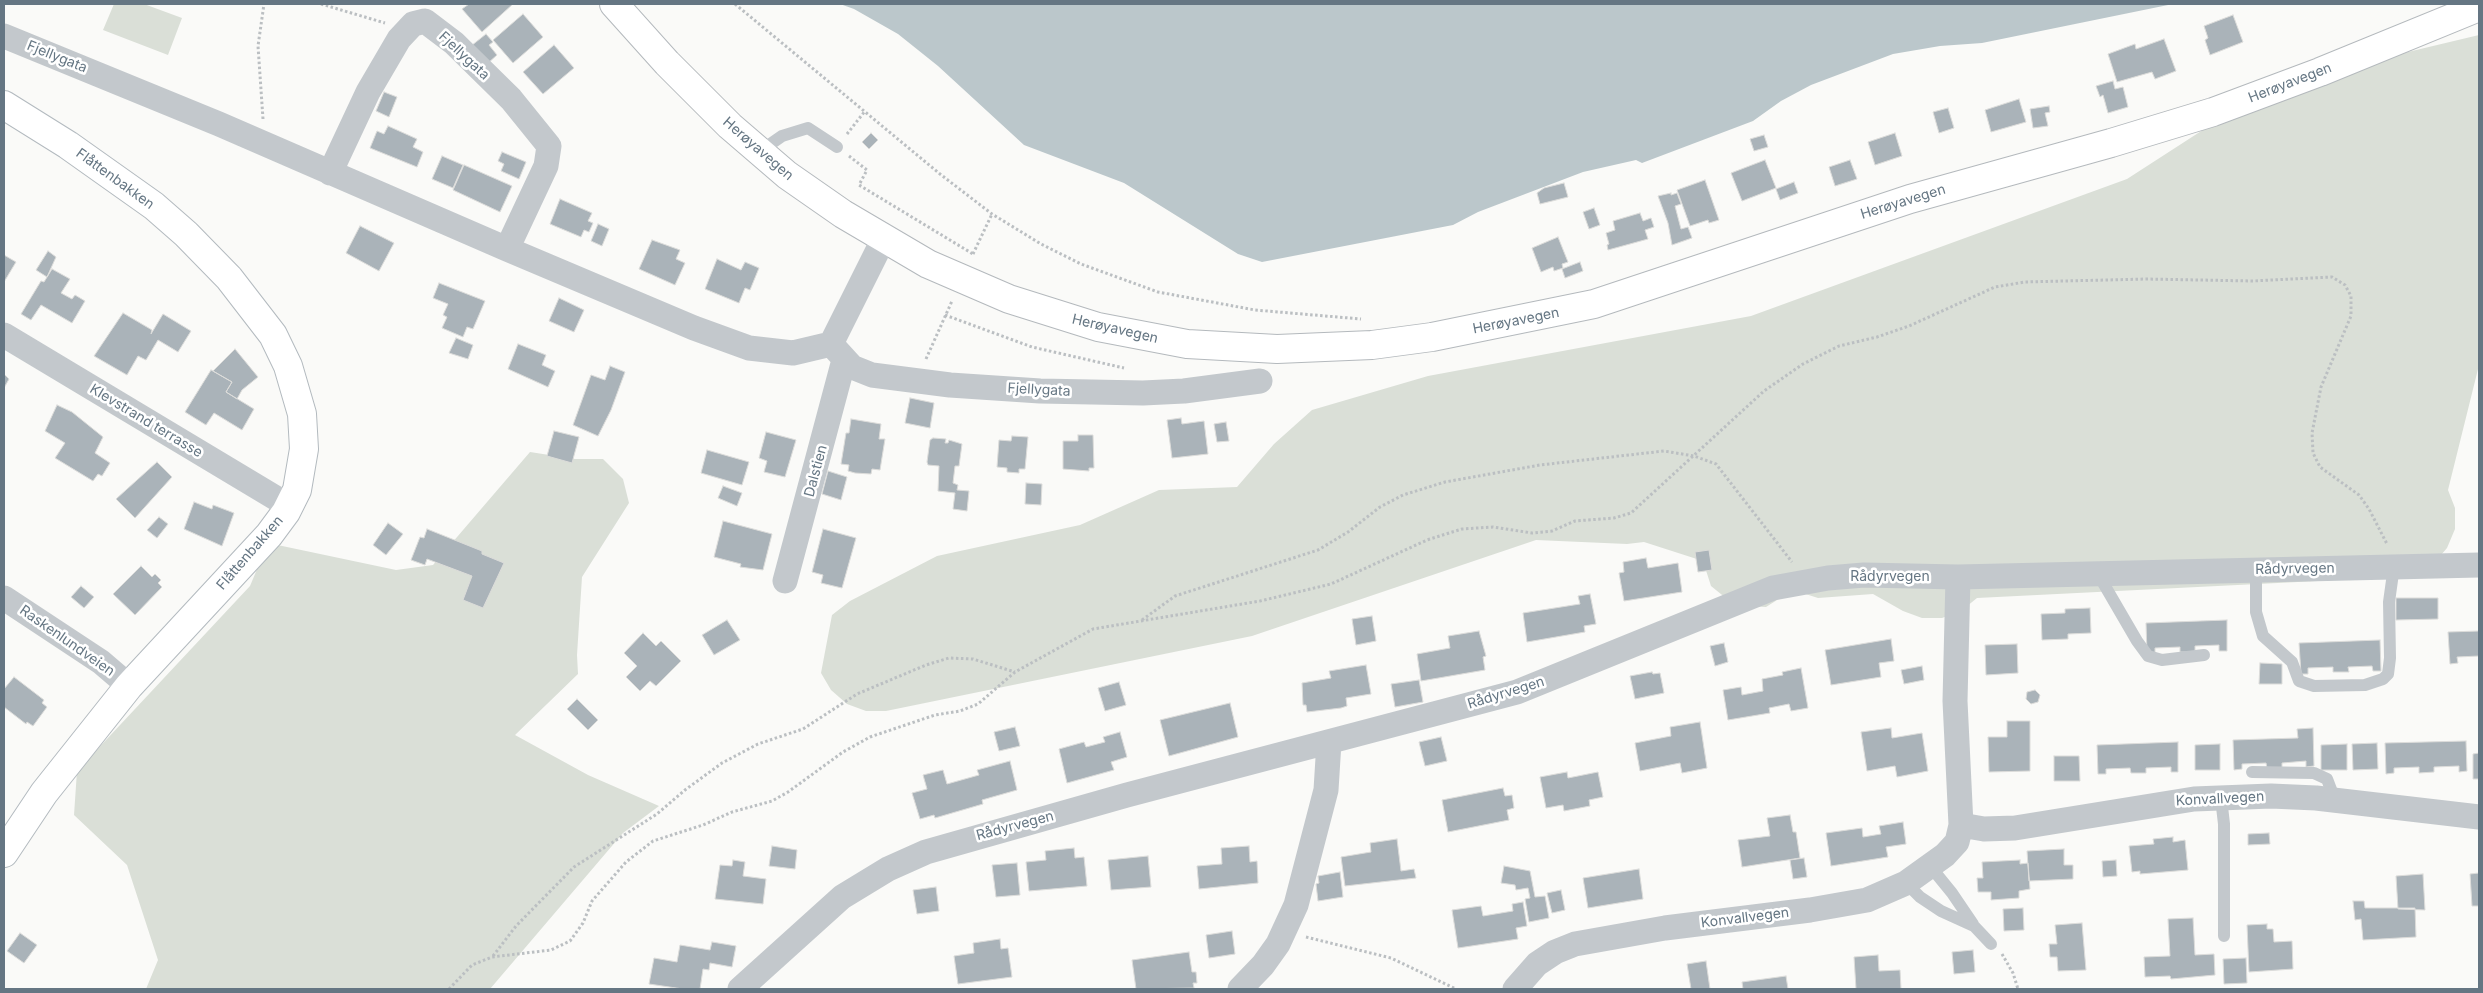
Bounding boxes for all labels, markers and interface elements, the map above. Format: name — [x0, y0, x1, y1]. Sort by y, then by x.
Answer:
street label: Fjellygata — [435, 28, 493, 84]
street label: Fjellygata — [25, 37, 89, 77]
street label: Herøyavegen — [2246, 59, 2334, 107]
street label: Herøyavegen — [719, 114, 797, 184]
street label: Flåttenbakken — [73, 145, 157, 213]
street label: Herøyavegen — [1858, 181, 1948, 223]
street label: Herøyavegen — [1471, 304, 1561, 338]
street label: Herøyavegen — [1070, 311, 1160, 347]
street label: Fjellygata — [1007, 380, 1071, 400]
street label: Klevstrand terrasse — [87, 381, 205, 461]
street label: Dalstien — [801, 443, 831, 499]
street label: Flåttenbakken — [213, 513, 287, 593]
street label: Rådyrvegen — [2255, 560, 2335, 578]
street label: Rådyrvegen — [1850, 569, 1930, 585]
street label: Raskenlundveien — [16, 602, 118, 680]
street label: Rådyrvegen — [1465, 673, 1547, 713]
street label: Konvallvegen — [2175, 788, 2265, 810]
street label: Rådyrvegen — [974, 808, 1056, 844]
street label: Konvallvegen — [1700, 904, 1790, 932]

